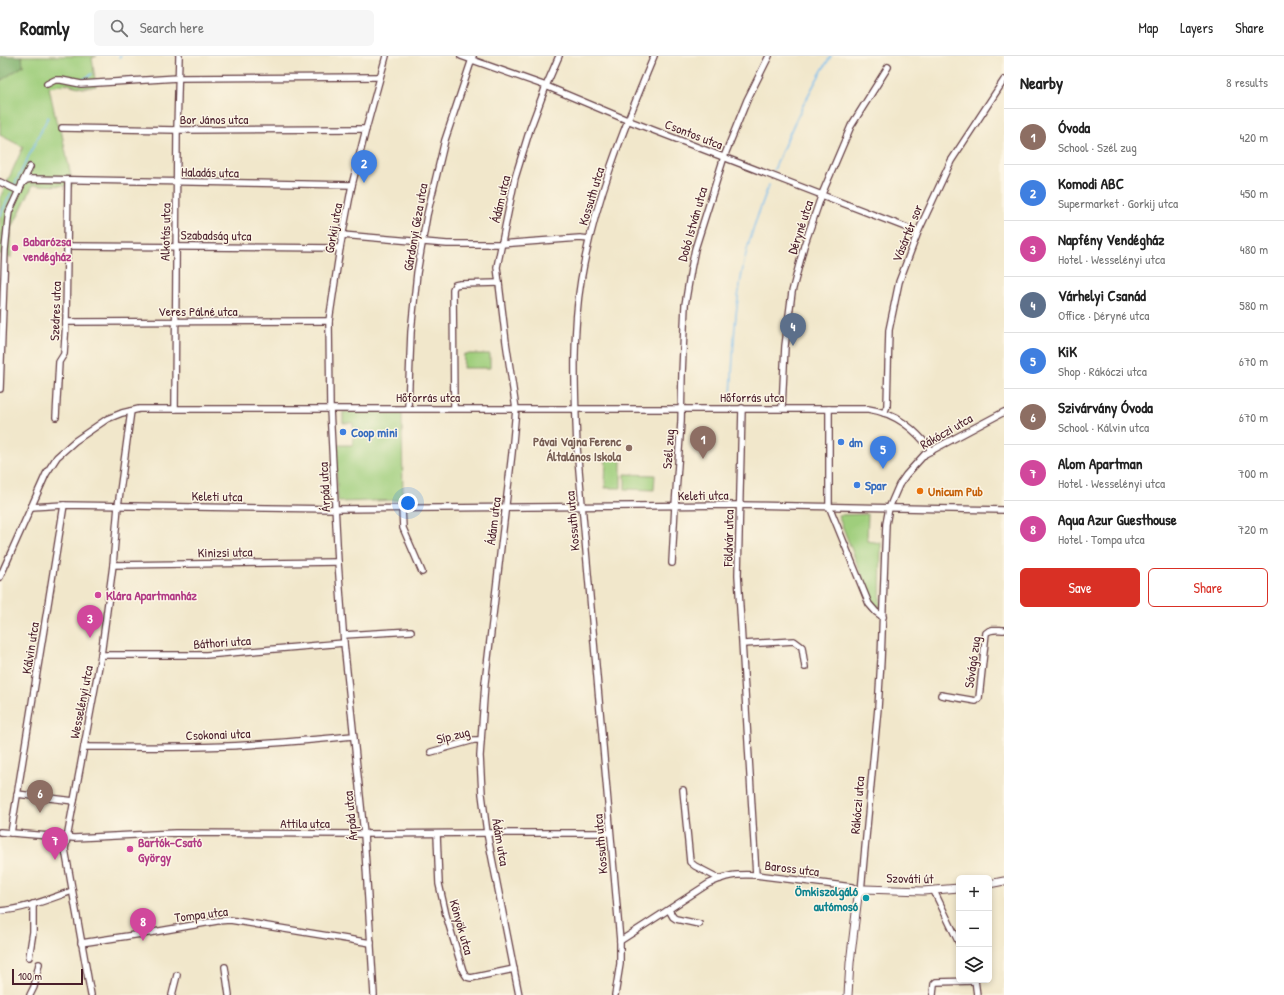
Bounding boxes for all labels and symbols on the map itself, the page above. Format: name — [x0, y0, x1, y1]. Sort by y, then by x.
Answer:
street label: Bor János utca — [180, 110, 248, 128]
street label: Csontos utca — [662, 115, 726, 153]
pin: 2 — [351, 150, 377, 183]
street label: Haladás utca — [181, 162, 239, 182]
street label: Kossuth utca — [574, 165, 608, 227]
street label: Ádám utca — [486, 174, 514, 224]
street label: Gárdonyi Géza utca — [398, 182, 432, 272]
street label: Dobó István utca — [673, 185, 711, 263]
street label: Déryné utca — [783, 198, 817, 256]
street label: Gorkij utca — [320, 201, 346, 255]
street label: Vásártér sor — [887, 202, 927, 264]
street label: Alkotás utca — [155, 203, 175, 261]
street label: Szabadság utca — [180, 225, 252, 245]
place label: Babarózsa vendégház — [22, 232, 72, 266]
marker: Babarózsa vendégház — [10, 243, 20, 253]
street label: Szedres utca — [45, 281, 65, 341]
street label: Veres Pálné utca — [158, 302, 238, 320]
pin: 4 — [780, 313, 806, 346]
street label: Hőforrás utca — [396, 388, 460, 406]
street label: Hőforrás utca — [720, 388, 784, 406]
street label: Rákóczi utca — [916, 409, 976, 453]
place label: Coop mini — [351, 423, 398, 442]
pin: 1 — [690, 426, 716, 459]
marker: Coop mini — [338, 427, 348, 437]
street label: Szél zug — [658, 428, 678, 469]
place label: Pávai Vajna Ferenc Általános Iskola — [533, 432, 622, 465]
place label: dm — [849, 433, 863, 451]
pin: 5 — [870, 436, 896, 469]
marker: dm — [836, 437, 846, 447]
marker: Pávai Vajna Ferenc Általános Iskola — [624, 443, 634, 453]
street label: Árpád utca — [314, 462, 334, 512]
place label: Spar — [865, 476, 888, 495]
marker: Spar — [852, 480, 862, 490]
place label: Unicum Pub — [928, 482, 983, 500]
street label: Keleti utca — [677, 486, 729, 504]
marker: Unicum Pub — [915, 486, 925, 496]
street label: Keleti utca — [191, 487, 243, 505]
street label: Kossuth utca — [560, 490, 584, 552]
your location — [398, 493, 418, 513]
street label: Ádám utca — [481, 496, 505, 546]
street label: Földvár utca — [718, 509, 737, 568]
street label: Kinizsi utca — [197, 543, 253, 561]
place label: Klára Apartmanház — [106, 586, 197, 605]
marker: Klára Apartmanház — [93, 590, 103, 600]
pin: 3 — [77, 605, 103, 638]
street label: Kálvin utca — [17, 621, 43, 675]
street label: Báthori utca — [193, 631, 251, 653]
street label: Sóvágó zug — [959, 635, 985, 689]
street label: Wesselényi utca — [65, 664, 97, 740]
street label: Síp zug — [434, 722, 472, 748]
street label: Csokonai utca — [185, 724, 251, 744]
street label: Rákóczi utca — [846, 775, 868, 835]
pin: 6 — [27, 780, 53, 813]
street label: Árpád utca — [338, 790, 362, 842]
street label: Kossuth utca — [588, 813, 612, 875]
street label: Attila utca — [280, 814, 330, 832]
street label: Ádám utca — [488, 817, 514, 867]
pin: 7 — [42, 827, 68, 860]
place label: Bartók-Csató György — [138, 833, 203, 867]
marker: Bartók-Csató György — [125, 844, 135, 854]
street label: Baross utca — [764, 856, 820, 880]
street label: Szováti út — [886, 869, 934, 887]
place label: Ömkiszolgáló autómosó — [795, 882, 859, 915]
marker: Ömkiszolgáló autómosó — [861, 893, 871, 903]
street label: Könyök utca — [446, 897, 478, 957]
street label: Tompa utca — [173, 902, 229, 926]
pin: 8 — [130, 908, 156, 941]
scale bar — [12, 967, 83, 986]

